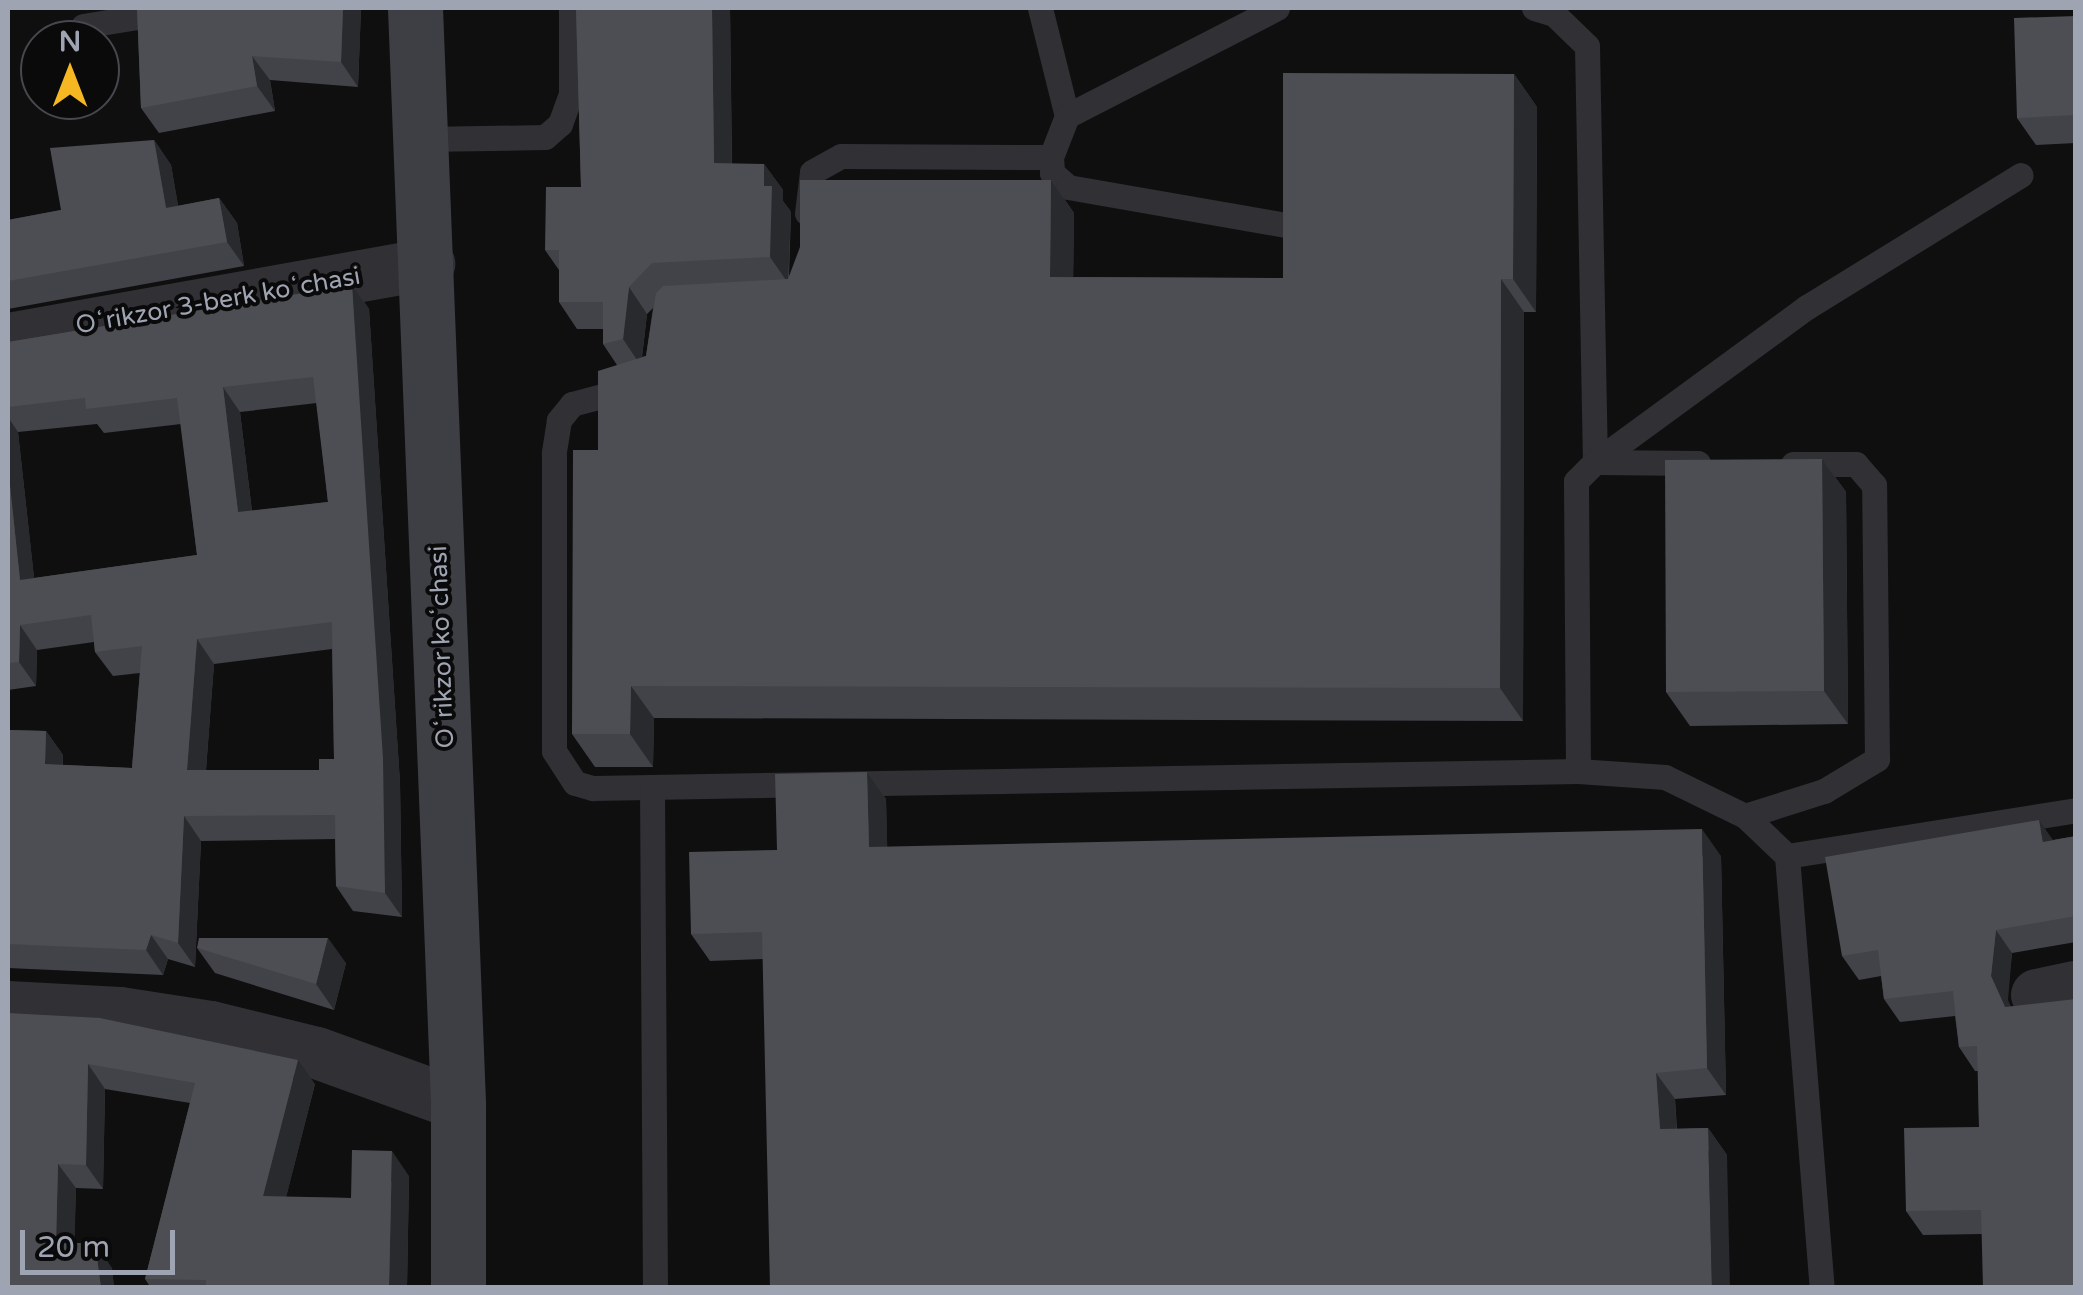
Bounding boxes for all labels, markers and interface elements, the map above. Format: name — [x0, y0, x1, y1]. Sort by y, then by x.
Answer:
north arrow — [20, 20, 120, 120]
text: N — [59, 25, 81, 59]
street label: Oʻrikzor 3-berk koʻchasi — [73, 261, 363, 341]
street label: Oʻrikzor koʻchasi — [423, 545, 461, 749]
scale bar — [25, 1210, 180, 1272]
text: 20 m — [37, 1229, 110, 1266]

